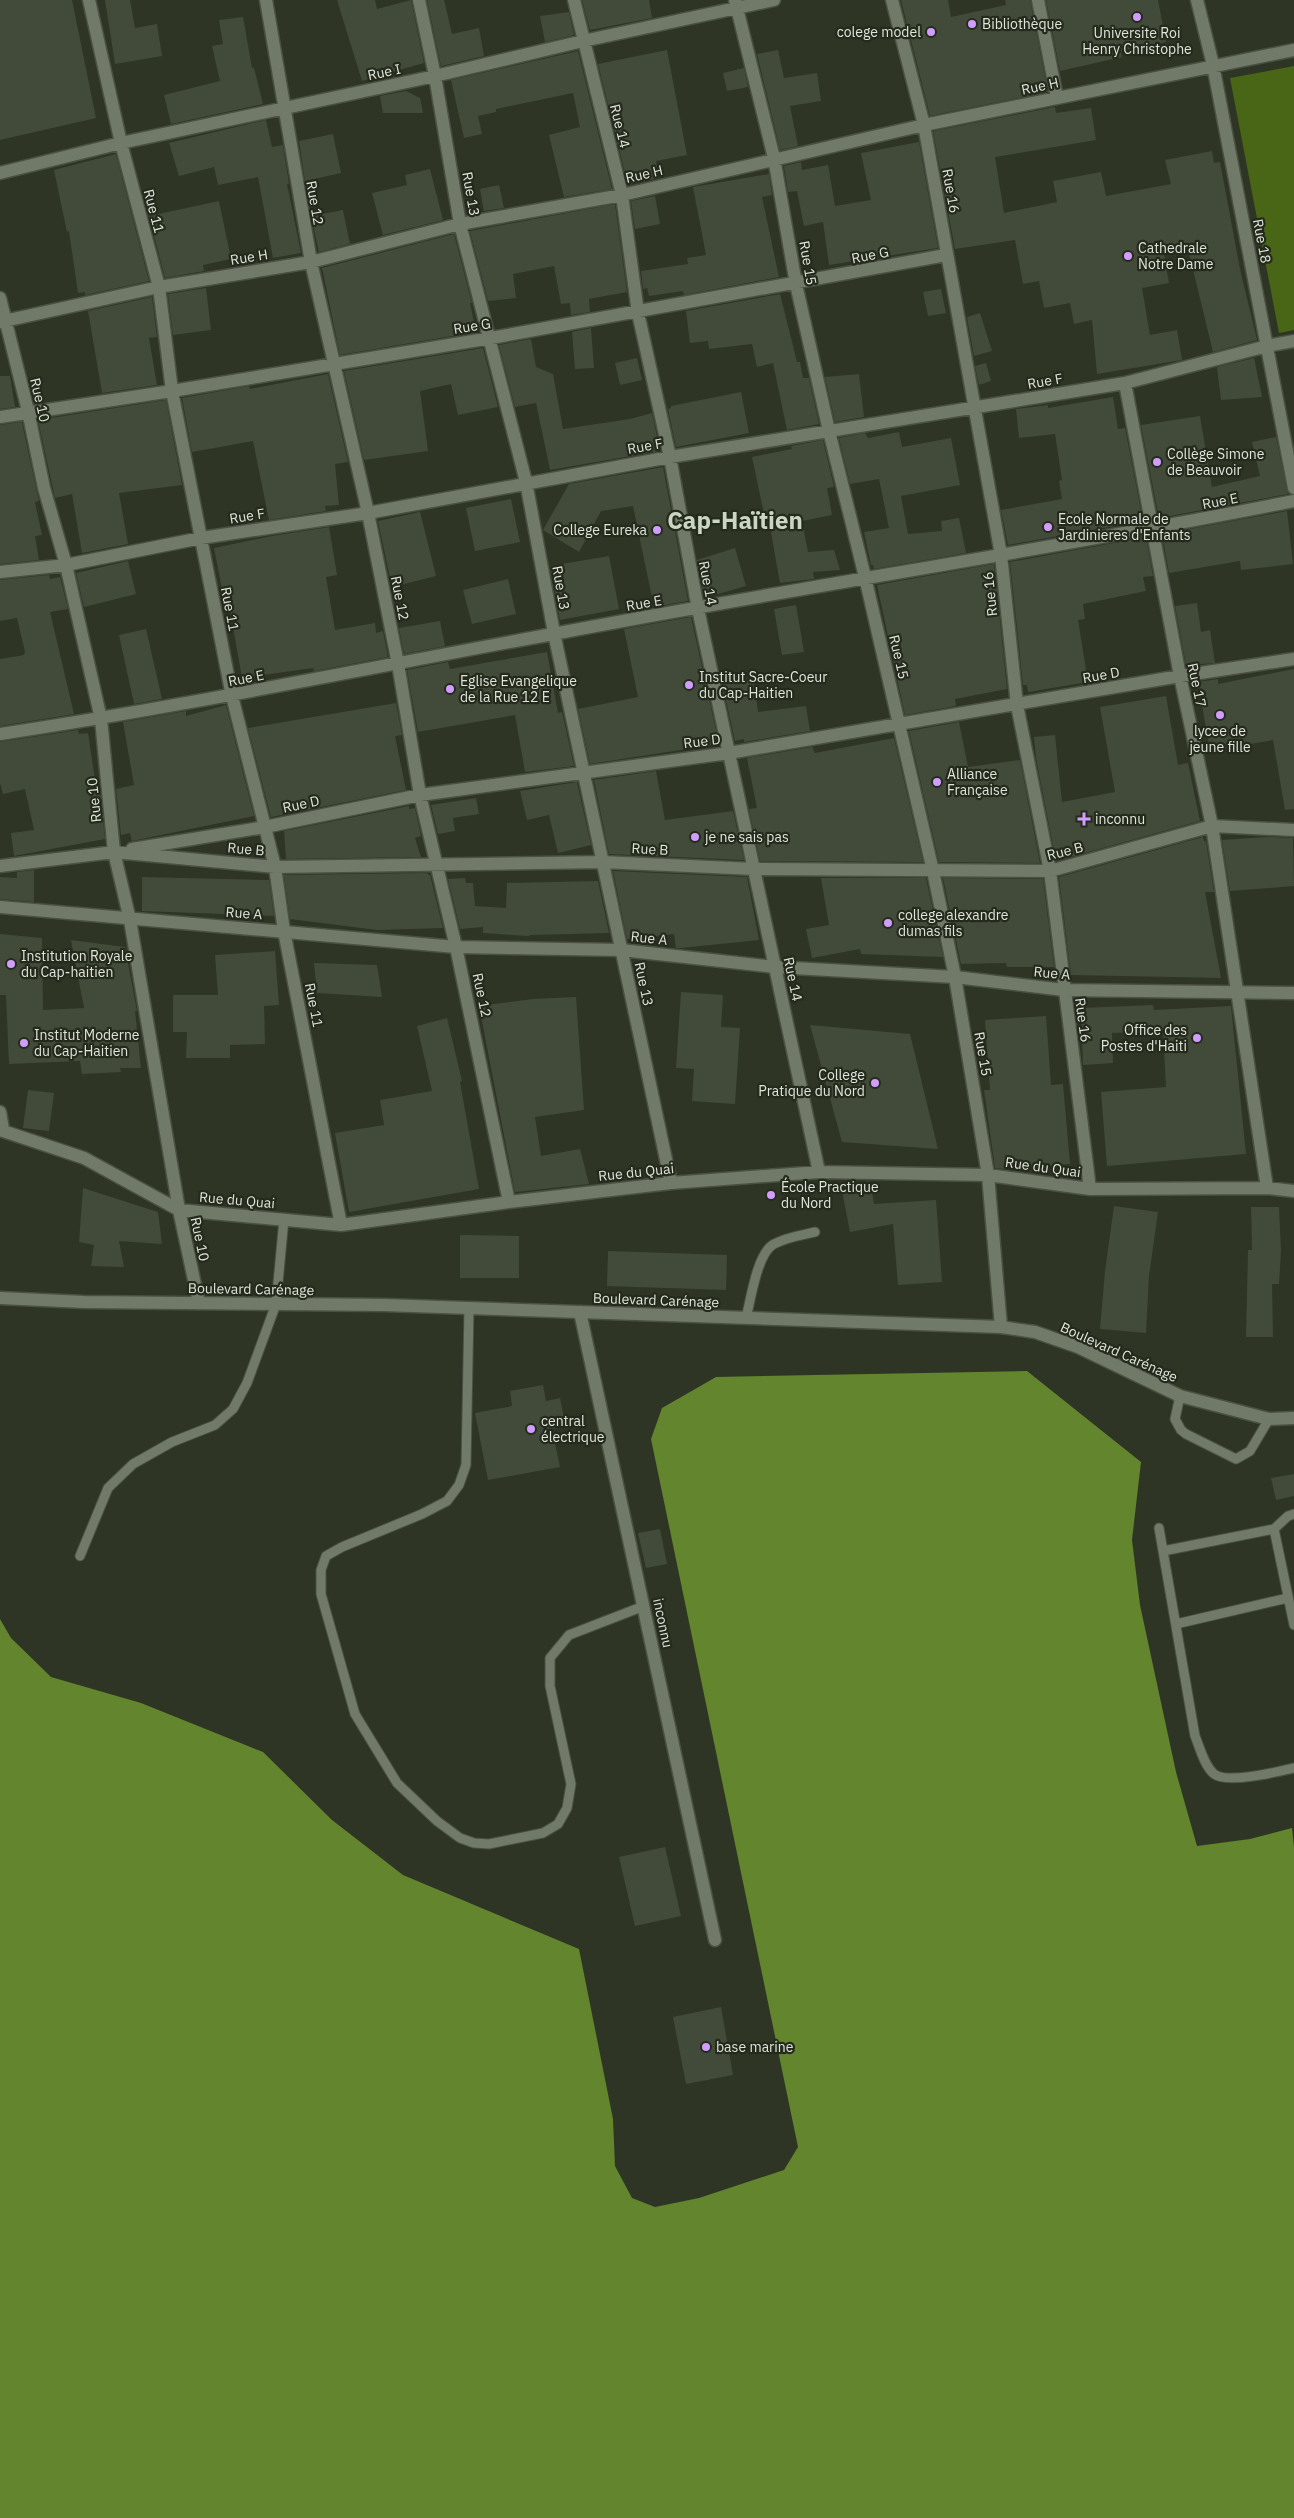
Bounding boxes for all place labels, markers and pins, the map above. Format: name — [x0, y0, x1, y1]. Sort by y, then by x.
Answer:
marker: Universite Roi Henry Christophe — [1131, 11, 1143, 23]
place label: Bibliothèque — [982, 15, 1063, 33]
marker: Bibliothèque — [966, 18, 978, 30]
place label: colege model — [837, 23, 921, 41]
place label: Universite Roi Henry Christophe — [1082, 24, 1192, 58]
marker: colege model — [925, 26, 937, 38]
place label: Cathedrale Notre Dame — [1138, 239, 1214, 273]
marker: Cathedrale Notre Dame — [1122, 250, 1134, 262]
place label: Collège Simone de Beauvoir — [1167, 445, 1265, 479]
marker: Collège Simone de Beauvoir — [1151, 456, 1163, 468]
place label: Ecole Normale de Jardinieres d'Enfants — [1058, 510, 1191, 544]
place label: College Eureka — [553, 521, 648, 539]
marker: Ecole Normale de Jardinieres d'Enfants — [1042, 521, 1054, 533]
marker: College Eureka — [651, 524, 663, 536]
place label: Institut Sacre-Coeur du Cap-Haitien — [699, 668, 827, 702]
place label: Eglise Evangelique de la Rue 12 E — [460, 672, 577, 706]
marker: Institut Sacre-Coeur du Cap-Haitien — [683, 679, 695, 691]
marker: Eglise Evangelique de la Rue 12 E — [444, 683, 456, 695]
marker: lycee de jeune fille — [1214, 709, 1226, 721]
place label: lycee de jeune fille — [1189, 722, 1251, 756]
place label: Alliance Française — [947, 765, 1008, 799]
marker: Alliance Française — [931, 776, 943, 788]
place label: inconnu — [1095, 810, 1145, 828]
marker: inconnu — [1077, 812, 1091, 826]
place label: je ne sais pas — [705, 828, 789, 846]
marker: je ne sais pas — [689, 831, 701, 843]
place label: college alexandre dumas fils — [898, 906, 1009, 940]
marker: college alexandre dumas fils — [882, 917, 894, 929]
place label: Institution Royale du Cap-haitien — [21, 947, 133, 981]
marker: Institution Royale du Cap-haitien — [5, 958, 17, 970]
place label: Office des Postes d'Haiti — [1101, 1021, 1187, 1055]
place label: Institut Moderne du Cap-Haitien — [34, 1026, 140, 1060]
marker: Office des Postes d'Haiti — [1191, 1032, 1203, 1044]
marker: Institut Moderne du Cap-Haitien — [18, 1037, 30, 1049]
place label: College Pratique du Nord — [758, 1066, 865, 1100]
marker: College Pratique du Nord — [869, 1077, 881, 1089]
place label: École Practique du Nord — [781, 1177, 879, 1212]
marker: École Practique du Nord — [765, 1189, 777, 1201]
place label: central électrique — [541, 1412, 605, 1446]
marker: central électrique — [525, 1423, 537, 1435]
place label: base marine — [716, 2038, 794, 2056]
marker: base marine — [700, 2041, 712, 2053]

